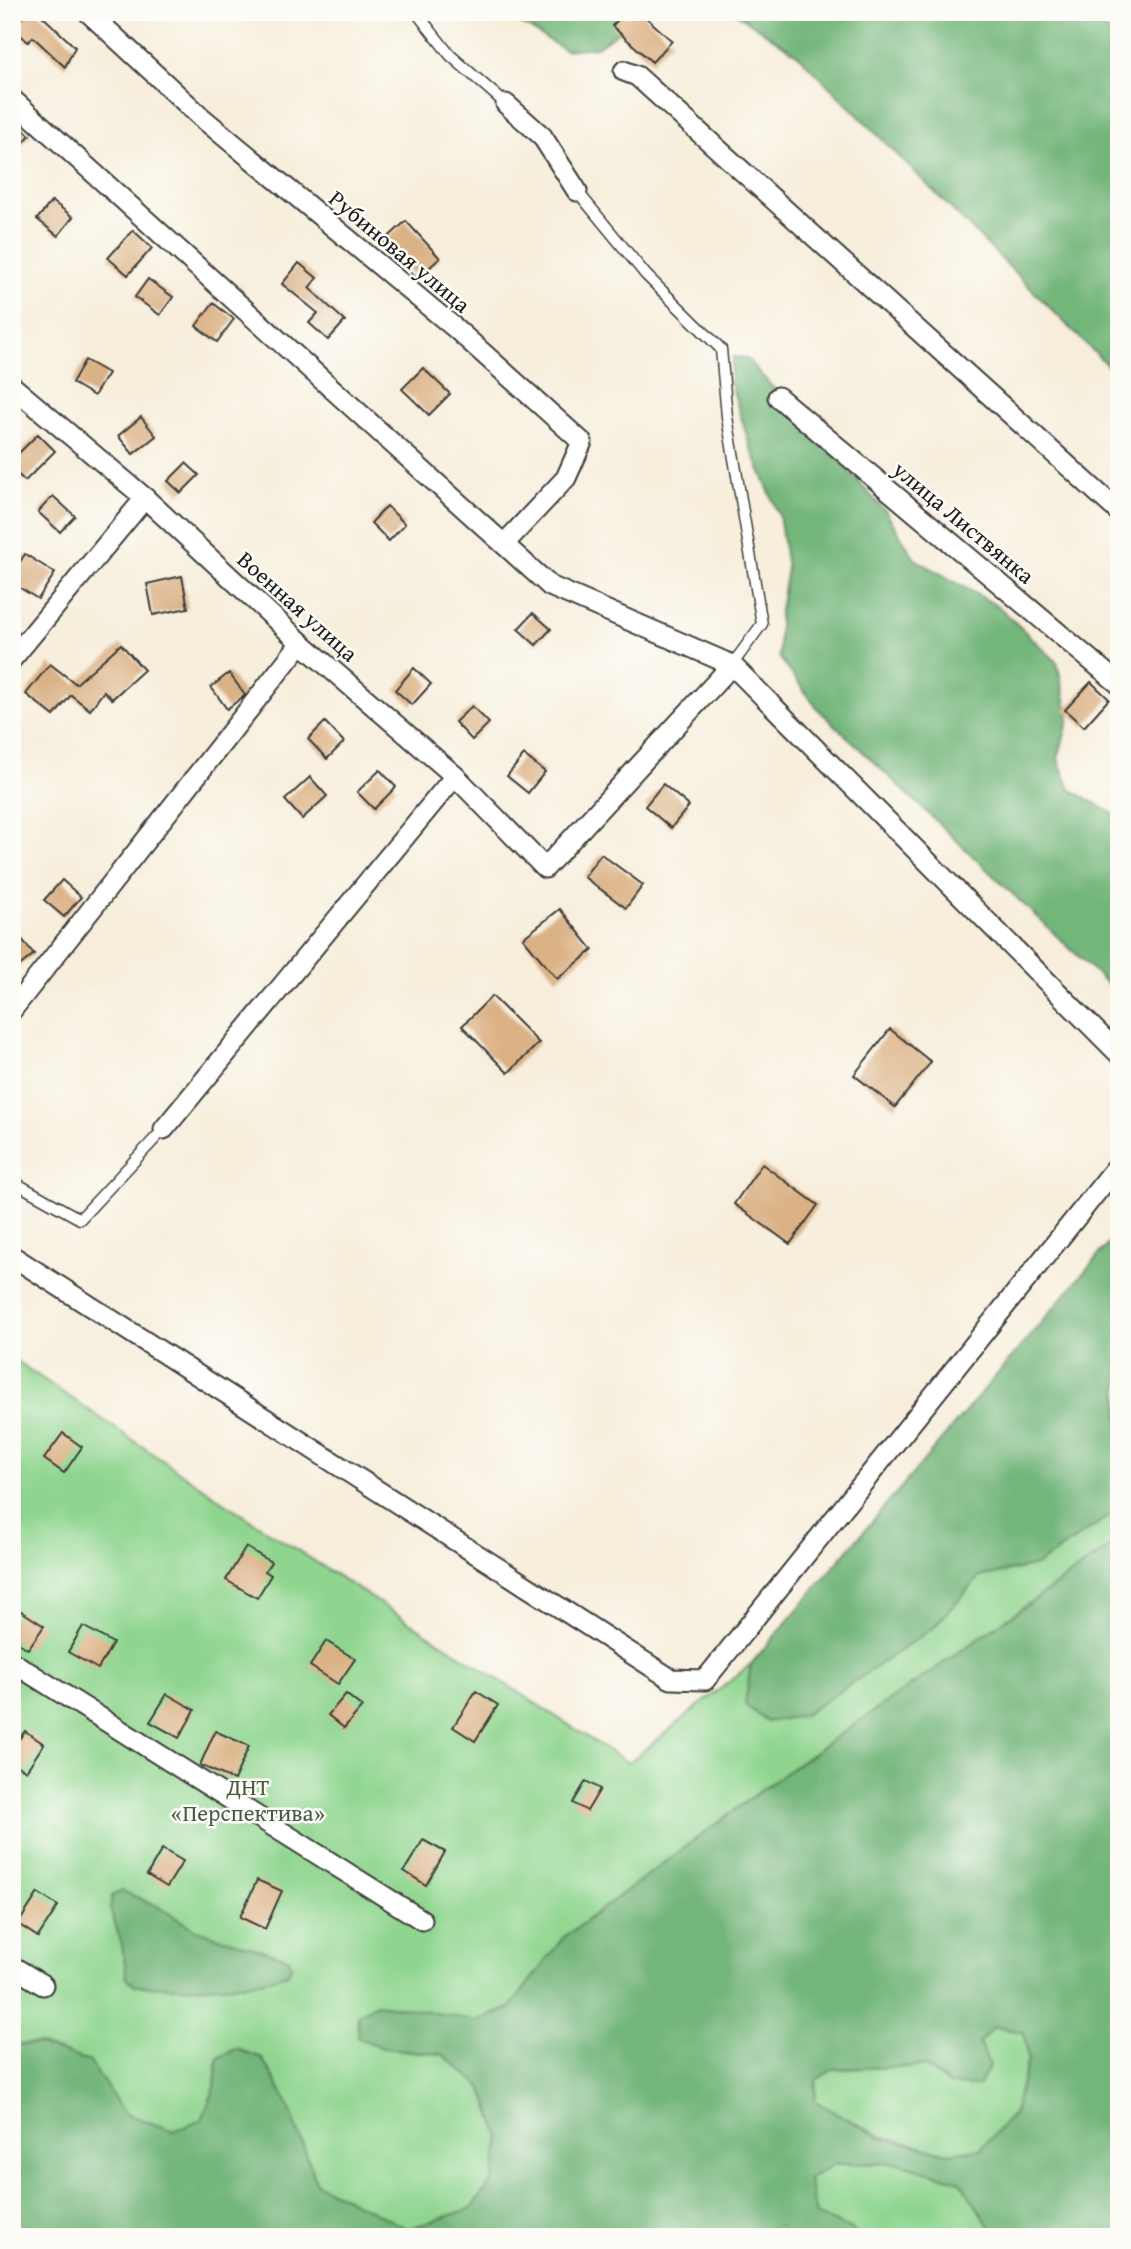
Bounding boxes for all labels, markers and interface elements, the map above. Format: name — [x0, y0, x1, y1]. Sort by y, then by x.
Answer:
street label: Рубиновая улица — [322, 182, 478, 320]
street label: улица Листвянка — [885, 452, 1042, 591]
street label: Военная улица — [230, 543, 366, 669]
park label: ДНТ «Перспектива» — [171, 1770, 325, 1829]

